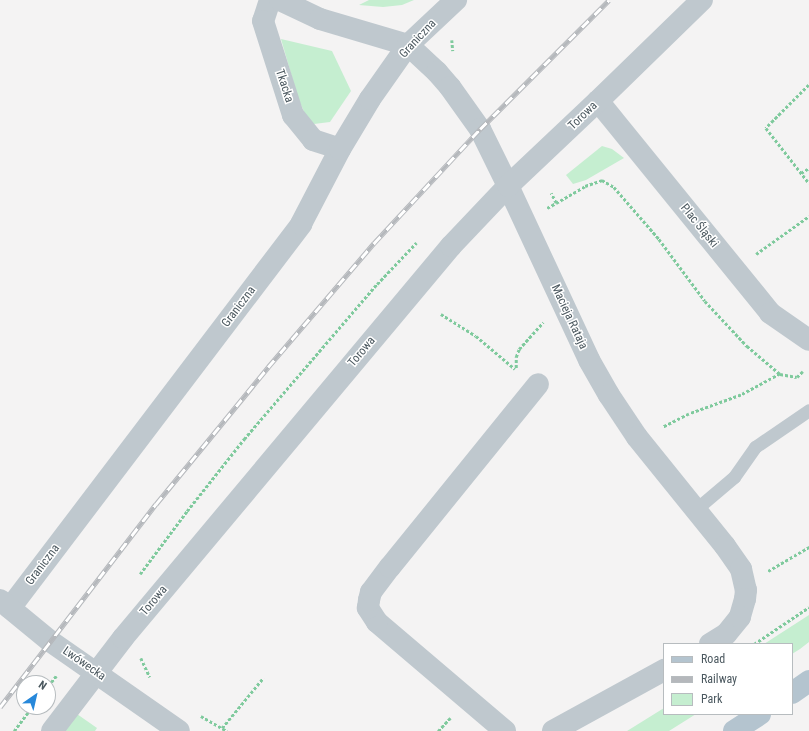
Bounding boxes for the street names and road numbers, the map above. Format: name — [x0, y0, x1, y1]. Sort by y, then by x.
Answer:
street label: Graniczna — [397, 17, 439, 61]
street label: Tkacka — [272, 68, 296, 104]
street label: Torowa — [565, 99, 601, 133]
street label: Plac Śląski — [677, 201, 721, 251]
street label: Macieja Rataja — [548, 282, 590, 352]
street label: Graniczna — [219, 284, 259, 330]
street label: Torowa — [345, 334, 379, 370]
street label: Graniczna — [23, 542, 63, 588]
street label: Torowa — [137, 583, 171, 619]
street label: Lwówecka — [60, 644, 108, 684]

